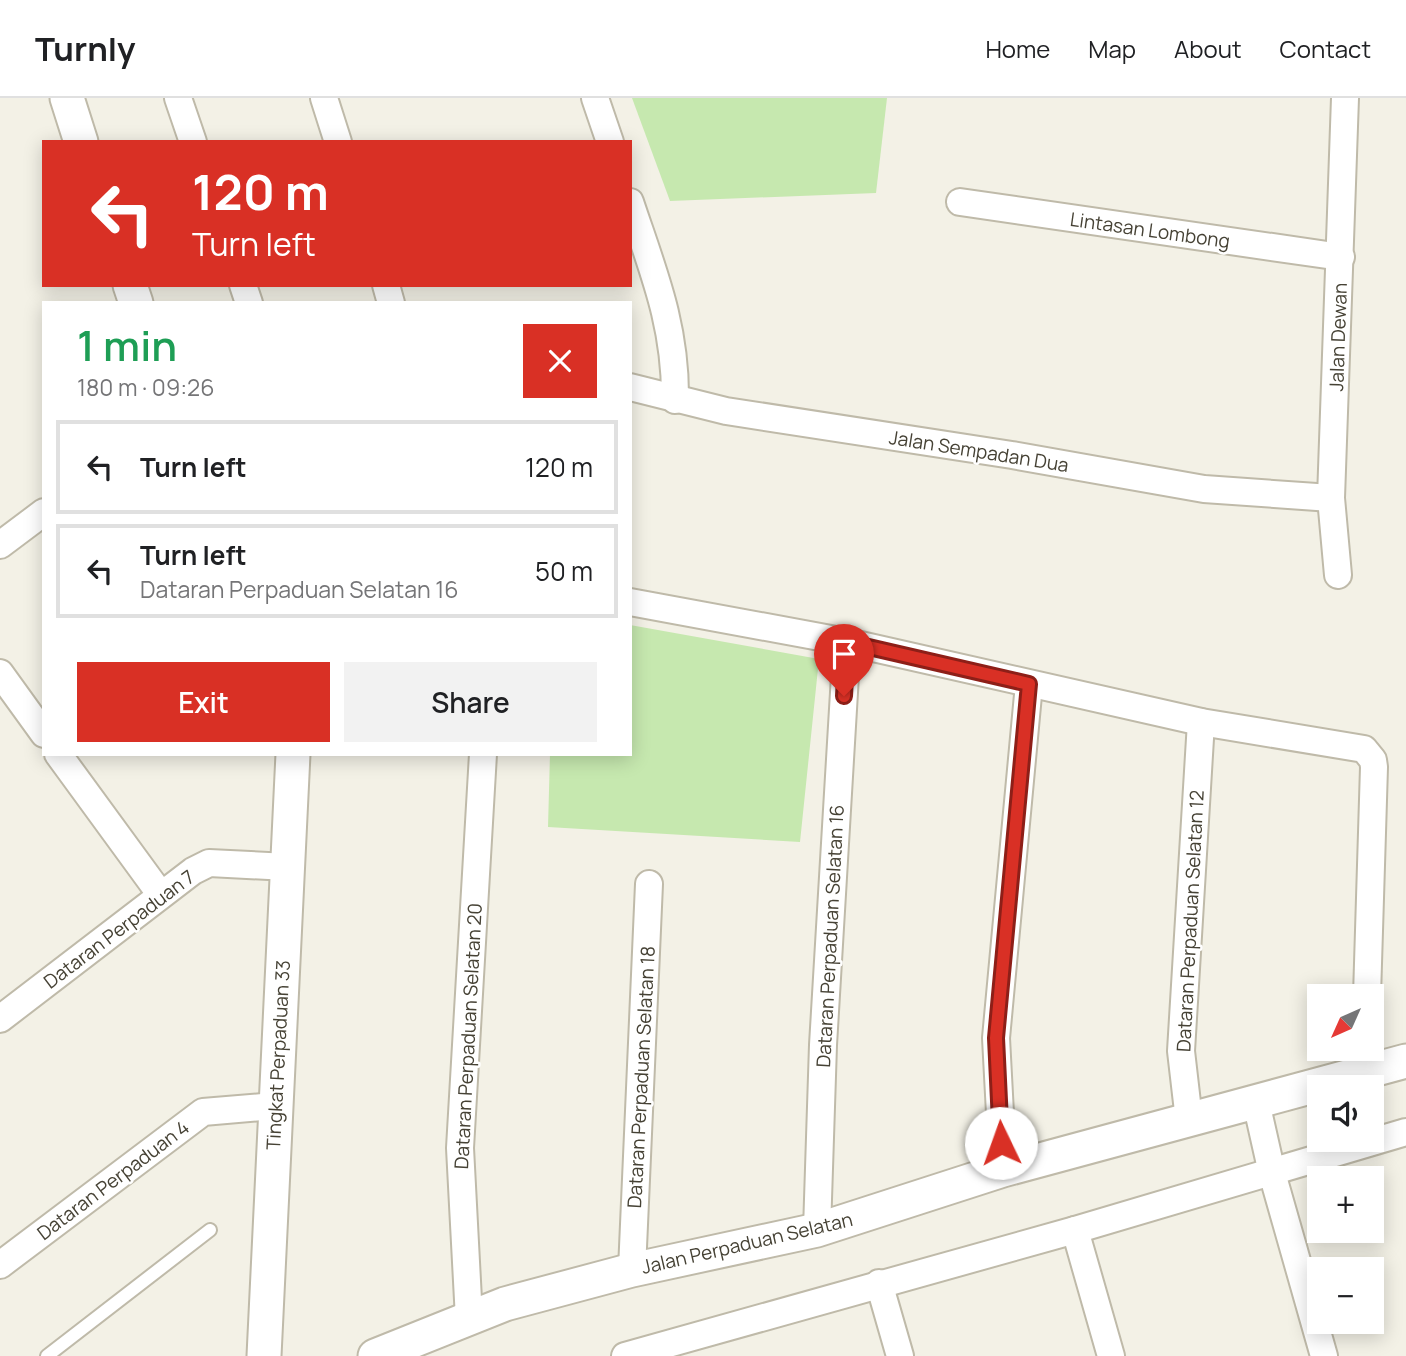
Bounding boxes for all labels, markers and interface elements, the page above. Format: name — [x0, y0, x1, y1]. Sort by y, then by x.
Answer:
text: Turnly — [35, 26, 136, 71]
text: Home — [985, 32, 1050, 65]
text: Map — [1088, 32, 1136, 65]
text: About — [1174, 32, 1242, 65]
text: Contact — [1280, 32, 1371, 65]
text: 120 m — [192, 158, 329, 225]
icon: left — [77, 168, 168, 259]
street label: Lintasan Lombong — [1068, 206, 1232, 254]
text: Turn left — [192, 222, 316, 266]
street label: Jalan Dewan — [1323, 282, 1353, 392]
text: 1 min — [77, 316, 177, 374]
button: close — [523, 324, 597, 398]
text: 180 m · 09:26 — [77, 371, 214, 403]
street label: Jalan Sempadan Dua — [887, 424, 1071, 478]
icon: left — [81, 448, 119, 486]
text: Turn left — [140, 449, 247, 485]
text: 120 m — [525, 449, 593, 485]
text: Turn left — [140, 537, 247, 573]
icon: left — [81, 552, 119, 590]
text: 50 m — [535, 553, 593, 589]
text: Dataran Perpaduan Selatan 16 — [140, 573, 459, 605]
pin — [814, 624, 874, 696]
icon: arrive — [825, 635, 863, 673]
button: Exit — [77, 662, 330, 742]
button: Share — [344, 662, 597, 742]
street label: Dataran Perpaduan Selatan 12 — [1170, 789, 1210, 1053]
street label: Dataran Perpaduan Selatan 16 — [810, 804, 850, 1068]
street label: Dataran Perpaduan 7 — [38, 864, 200, 994]
street label: Dataran Perpaduan Selatan 20 — [448, 902, 488, 1170]
street label: Dataran Perpaduan Selatan 18 — [621, 945, 661, 1209]
street label: Tingkat Perpaduan 33 — [260, 959, 296, 1151]
north arrow — [1307, 984, 1384, 1060]
map controls — [1307, 984, 1384, 1334]
button: sound — [1307, 1075, 1384, 1152]
position arrow — [964, 1106, 1038, 1180]
street label: Dataran Perpaduan 4 — [32, 1114, 194, 1246]
button: + — [1307, 1166, 1384, 1243]
street label: Jalan Perpaduan Selatan — [639, 1206, 855, 1280]
button: − — [1307, 1257, 1384, 1334]

